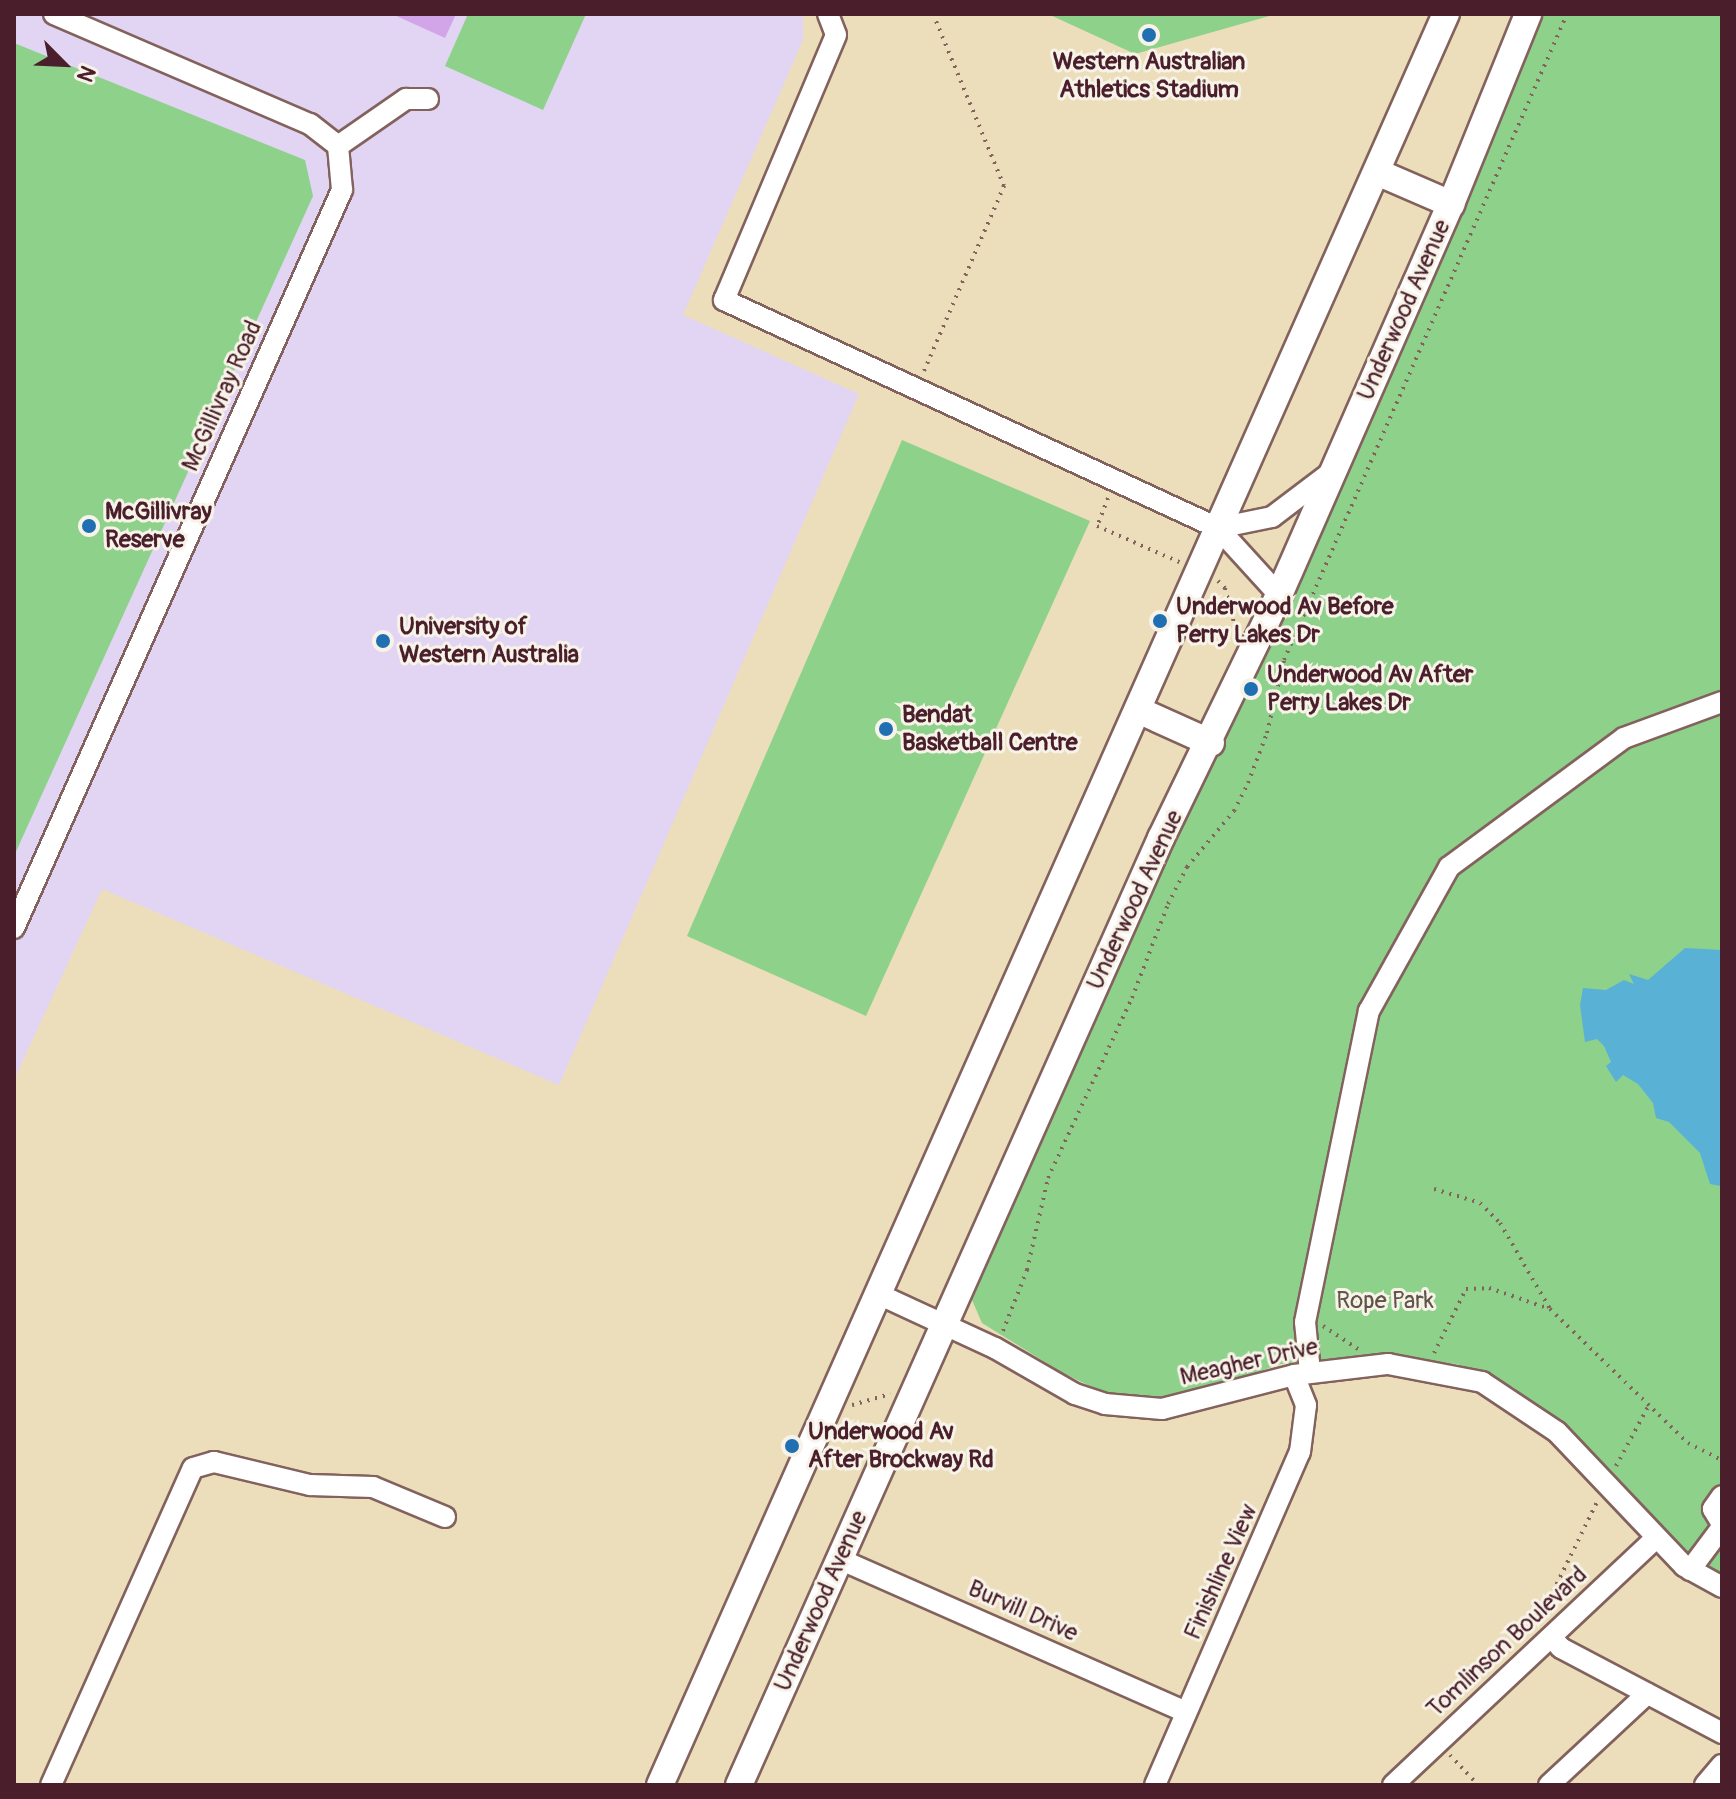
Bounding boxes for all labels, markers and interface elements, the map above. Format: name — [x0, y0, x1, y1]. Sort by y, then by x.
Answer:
north arrow — [24, 24, 104, 104]
marker: Western Australian Athletics Stadium — [1140, 26, 1158, 44]
place label: Western Australian Athletics Stadium — [1053, 48, 1245, 104]
text: N — [70, 61, 102, 86]
street label: Underwood Avenue — [1351, 215, 1457, 405]
street label: McGillivray Road — [176, 316, 268, 476]
place label: McGillivray Reserve — [105, 498, 212, 554]
marker: McGillivray Reserve — [80, 517, 98, 535]
place label: Underwood Av Before Perry Lakes Dr — [1176, 593, 1394, 649]
marker: Underwood Av Before Perry Lakes Dr — [1151, 612, 1169, 630]
place label: University of Western Australia — [399, 613, 579, 669]
marker: University of Western Australia — [374, 632, 392, 650]
place label: Underwood Av After Perry Lakes Dr — [1267, 661, 1473, 717]
marker: Underwood Av After Perry Lakes Dr — [1242, 680, 1260, 698]
place label: Bendat Basketball Centre — [902, 701, 1078, 757]
marker: Bendat Basketball Centre — [877, 720, 895, 738]
street label: Underwood Avenue — [1081, 806, 1189, 994]
park label: Rope Park — [1336, 1287, 1434, 1315]
street label: Meagher Drive — [1177, 1332, 1321, 1392]
place label: Underwood Av After Brockway Rd — [808, 1418, 994, 1474]
marker: Underwood Av After Brockway Rd — [783, 1437, 801, 1455]
street label: Finishline View — [1178, 1500, 1264, 1644]
street label: Underwood Avenue — [768, 1506, 874, 1696]
street label: Tomlinson Boulevard — [1421, 1560, 1593, 1724]
street label: Burvill Drive — [964, 1574, 1082, 1648]

